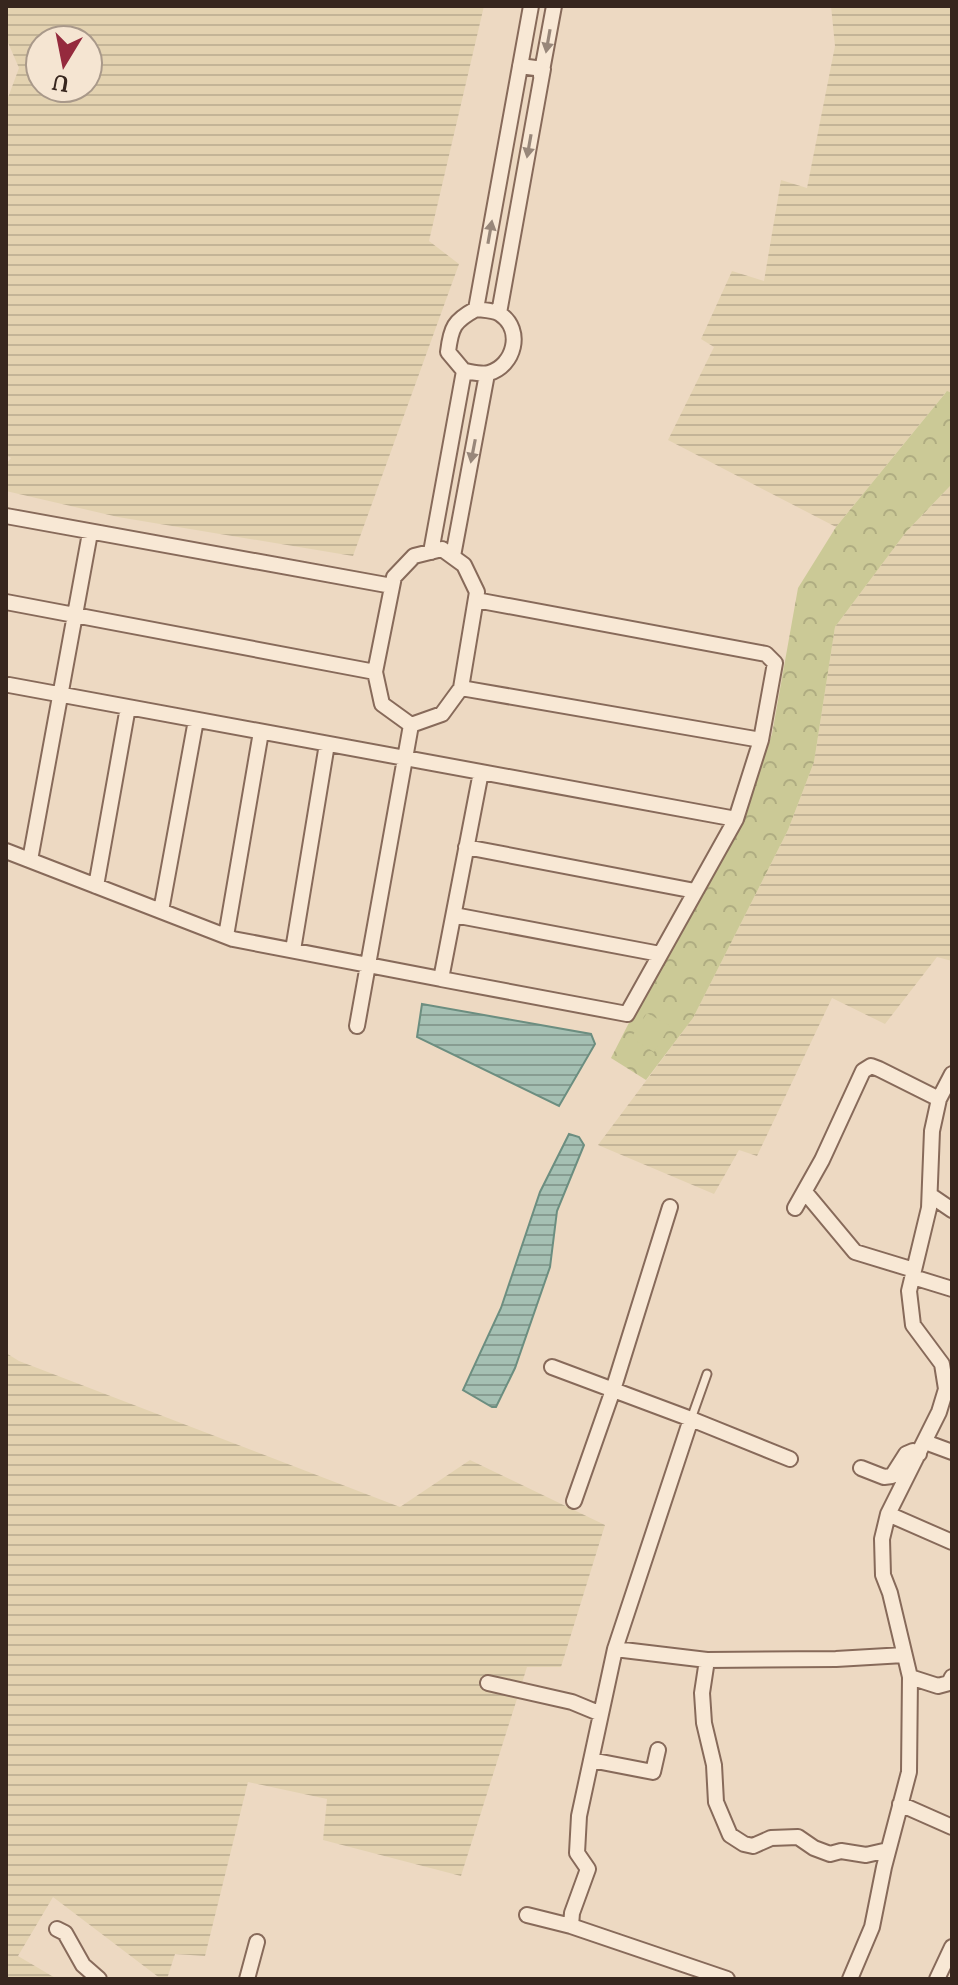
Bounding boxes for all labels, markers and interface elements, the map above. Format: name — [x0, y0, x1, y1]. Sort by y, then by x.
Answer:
north arrow — [24, 24, 104, 104]
one-way arrow — [541, 29, 553, 54]
text: U — [50, 68, 71, 99]
one-way arrow — [523, 134, 535, 159]
one-way arrow — [484, 220, 497, 245]
one-way arrow — [466, 438, 479, 463]

